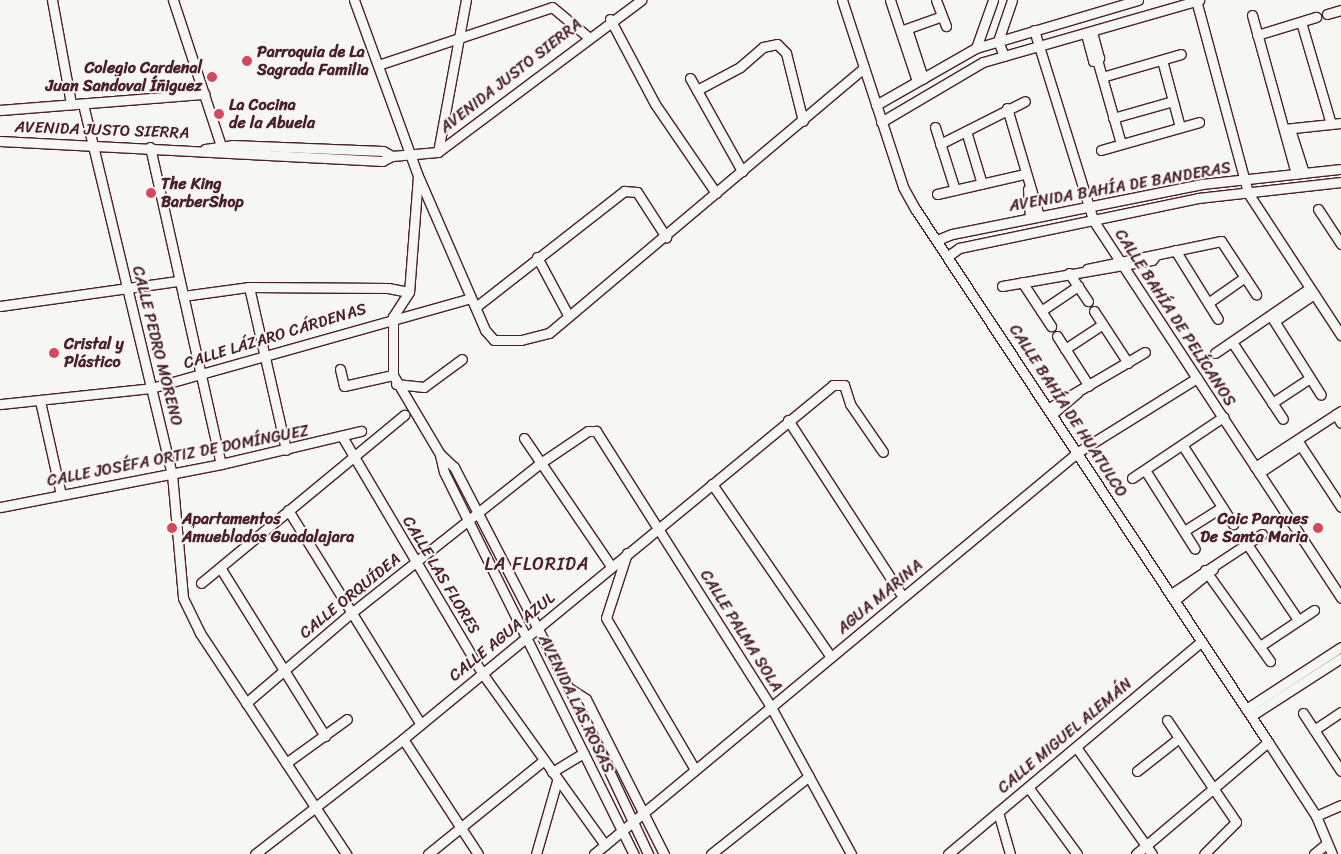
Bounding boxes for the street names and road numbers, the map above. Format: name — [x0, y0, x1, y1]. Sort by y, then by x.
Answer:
street label: AVENIDA JUSTO SIERRA — [436, 15, 586, 137]
street label: AVENIDA JUSTO SIERRA — [14, 117, 190, 143]
street label: AVENIDA BAHÍA DE BANDERAS — [1007, 158, 1233, 216]
street label: CALLE BAHÍA DE PELÍCANOS — [1111, 226, 1239, 410]
street label: CALLE PEDRO MORENO — [128, 264, 186, 428]
street label: CALLE LÁZARO CÁRDENAS — [181, 299, 369, 373]
street label: CALLE BAHÍA DE HUATULCO — [1005, 321, 1131, 501]
street label: CALLE JOSÉFA ORTIZ DE DOMÍNGUEZ — [45, 421, 311, 491]
street label: CALLE LAS FLORES — [398, 512, 484, 638]
street label: CALLE ORQUÍDEA — [296, 549, 404, 643]
street label: AGUA MARINA — [833, 556, 927, 638]
street label: CALLE PALMA SOLA — [696, 566, 786, 696]
street label: CALLE AGUA AZUL — [445, 588, 559, 686]
street label: AVENIDA LAS ROSAS — [534, 632, 618, 776]
street label: CALLE MIGUEL ALEMÁN — [993, 674, 1137, 798]

